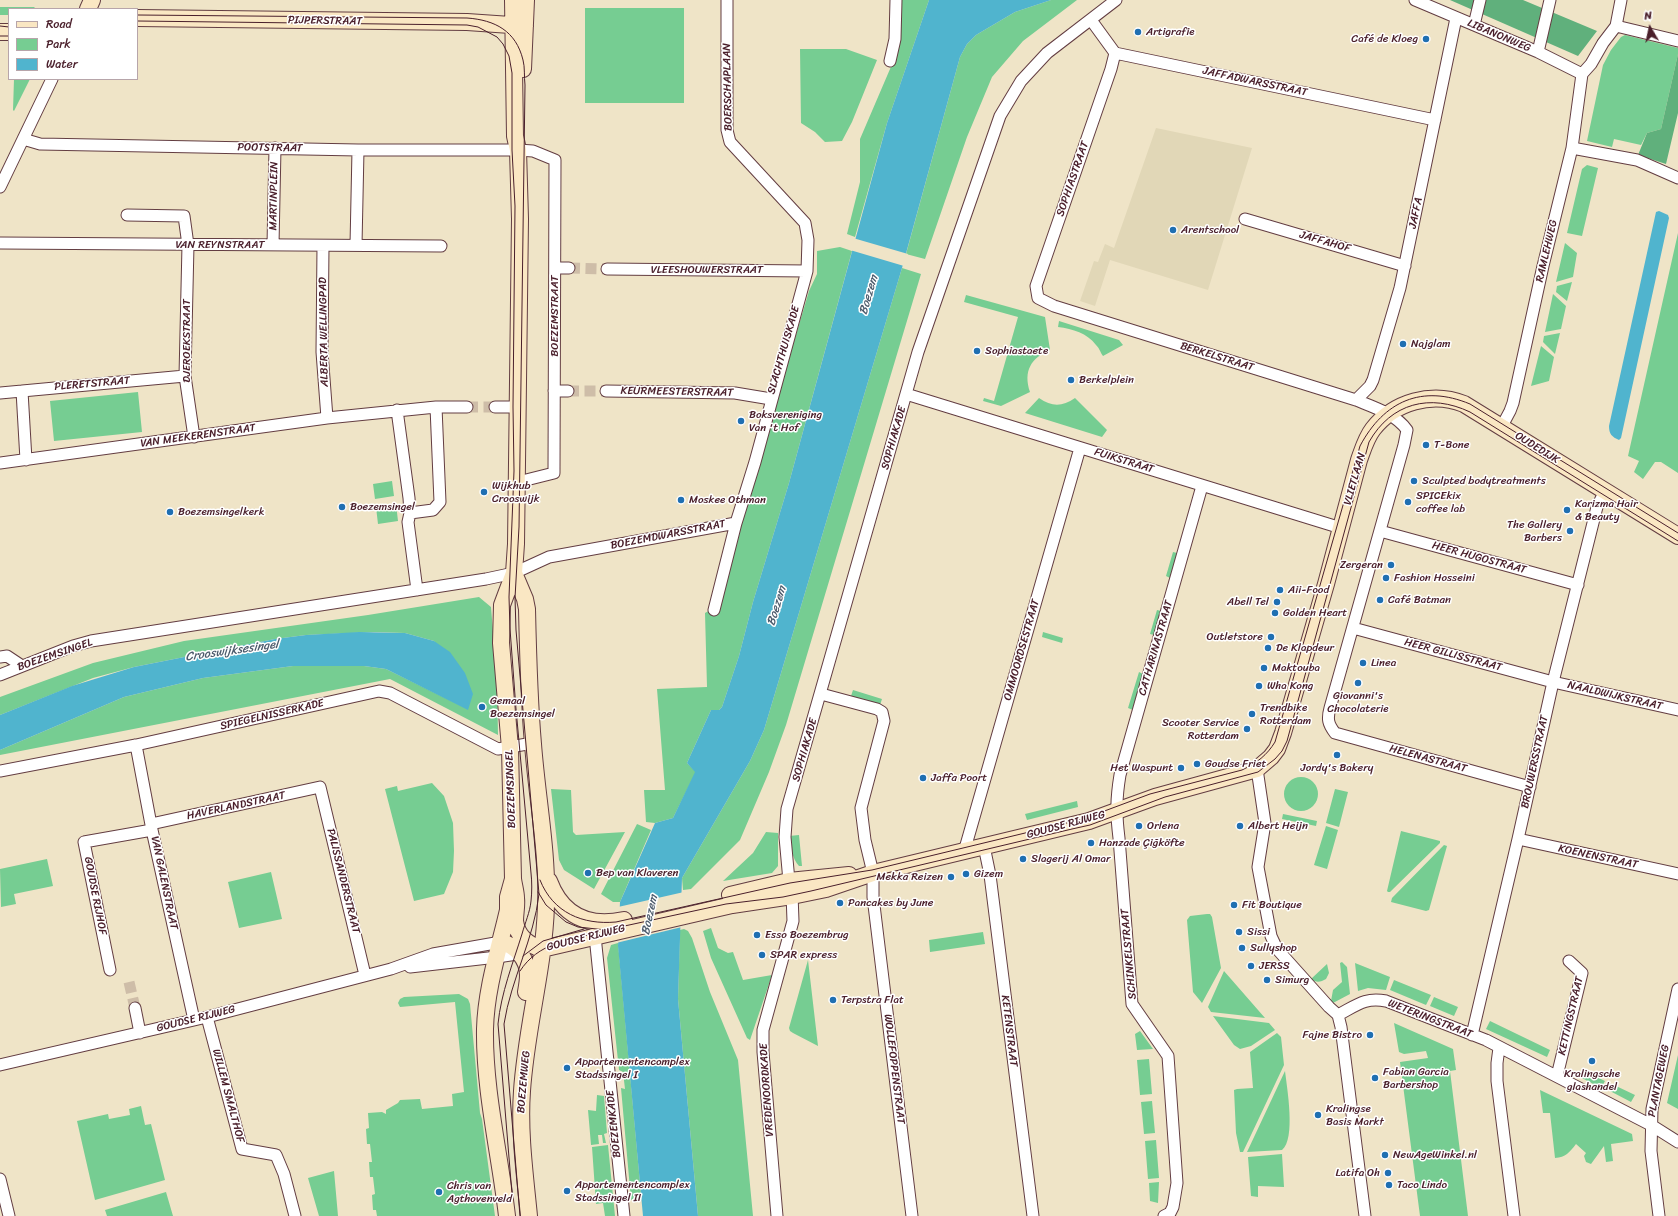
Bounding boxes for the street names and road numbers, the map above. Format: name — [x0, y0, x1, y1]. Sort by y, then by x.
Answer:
street label: PIJPERSTRAAT — [288, 14, 362, 28]
street label: LIBANONWEG — [1465, 17, 1533, 55]
street label: BOERSCHAPLAAN — [721, 43, 735, 131]
street label: JAFFADWARSSTRAAT — [1202, 64, 1308, 100]
street label: SOPHIASTRAAT — [1054, 140, 1092, 218]
street label: POOTSTRAAT — [237, 141, 303, 155]
street label: MARTINPLEIN — [267, 161, 281, 231]
street label: JAFFA — [1406, 196, 1426, 230]
street label: RAMLEHWEG — [1533, 218, 1561, 284]
street label: JAFFAHOF — [1298, 228, 1352, 256]
street label: VAN REYNSTRAAT — [175, 238, 265, 252]
street label: VLEESHOUWERSTRAAT — [651, 263, 763, 277]
street label: BOEZEMSTRAAT — [548, 275, 562, 357]
street label: ALBERTA WELLINGPAD — [316, 277, 332, 387]
street label: DJEROEKSTRAAT — [180, 299, 194, 383]
street label: SLACHTHUISKADE — [765, 304, 803, 396]
street label: BERKELSTRAAT — [1179, 340, 1255, 374]
street label: PLERETSTRAAT — [54, 374, 130, 394]
street label: KEURMEESTERSTRAAT — [620, 384, 734, 400]
street label: SOPHIAKADE — [879, 405, 909, 471]
street label: VAN MEEKERENSTRAAT — [140, 421, 256, 451]
street label: OUDEDIJK — [1512, 429, 1562, 467]
street label: FUIKSTRAAT — [1093, 446, 1155, 476]
street label: VLIETLAAN — [1341, 451, 1369, 507]
street label: BOEZEMDWARSSTRAAT — [610, 517, 726, 553]
street label: HEER HUGOSTRAAT — [1430, 539, 1528, 577]
street label: OMMOORDSESTRAAT — [1001, 598, 1043, 702]
street label: CATHARINASTRAAT — [1136, 599, 1176, 697]
street label: BOEZEMSINGEL — [16, 636, 94, 674]
street label: HEER GILLISSTRAAT — [1403, 636, 1503, 674]
street label: NAALDWIJKSTRAAT — [1566, 679, 1664, 713]
street label: SPIEGELNISSERKADE — [219, 697, 325, 733]
street label: BROUWERSSTRAAT — [1519, 714, 1551, 810]
street label: SOPHIAKADE — [790, 717, 820, 783]
street label: HELENASTRAAT — [1388, 742, 1468, 776]
street label: BOEZEMSINGEL — [503, 750, 519, 828]
street label: HAVERLANDSTRAAT — [185, 789, 287, 823]
street label: GOUDSE RIJWEG — [1025, 808, 1107, 842]
street label: PALISSANDERSTRAAT — [324, 827, 362, 935]
street label: VAN GALENSTRAAT — [148, 835, 180, 931]
street label: KOENENSTRAAT — [1557, 842, 1639, 872]
street label: GOUDSE RIJHOF — [81, 856, 109, 936]
street label: SCHINKELSTRAAT — [1118, 908, 1140, 1000]
street label: GOUDSE RIJWEG — [545, 922, 627, 954]
street label: KETTINGSTRAAT — [1556, 975, 1586, 1057]
street label: KETENSTRAAT — [998, 994, 1020, 1068]
street label: WETERINGSTRAAT — [1386, 997, 1474, 1041]
street label: GOUDSE RIJWEG — [155, 1003, 237, 1035]
street label: WOLLEFOPPENSTRAAT — [881, 1013, 907, 1125]
street label: VREDENOORDKADE — [757, 1043, 777, 1137]
street label: PLANTAGEWEG — [1646, 1044, 1672, 1118]
street label: WILLEM SMALTHOF — [209, 1048, 247, 1144]
street label: BOEZEMWEG — [515, 1050, 533, 1114]
street label: BOEZEMKADE — [604, 1089, 624, 1159]

